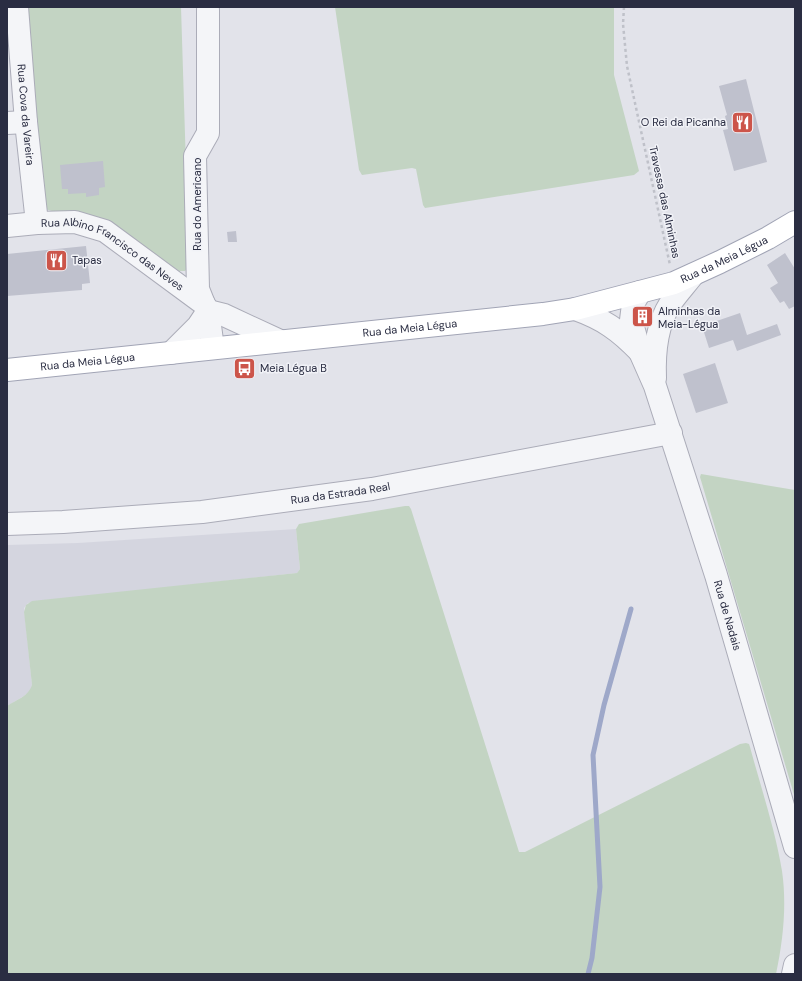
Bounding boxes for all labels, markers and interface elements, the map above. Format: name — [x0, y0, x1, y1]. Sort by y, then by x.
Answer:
street label: Rua Cova da Vareira — [14, 63, 38, 166]
restaurant icon: O Rei da Picanha — [729, 109, 755, 135]
place label: O Rei da Picanha — [641, 115, 726, 129]
street label: Travessa das Alminhas — [646, 144, 684, 260]
street label: Rua do Americano — [190, 157, 204, 251]
street label: Rua Albino Francisco das Neves — [41, 215, 187, 294]
street label: Rua da Meia Légua — [678, 232, 770, 286]
restaurant icon: Tapas — [44, 247, 70, 273]
place label: Tapas — [72, 253, 102, 267]
building icon: Alminhas da Meia-Légua — [630, 304, 656, 330]
place label: Alminhas da Meia-Légua — [658, 304, 720, 331]
street label: Rua da Meia Légua — [362, 316, 458, 340]
street label: Rua da Meia Légua — [40, 350, 136, 373]
bus stop icon: Meia Légua B — [232, 355, 258, 381]
place label: Meia Légua B — [260, 361, 327, 375]
street label: Rua da Estrada Real — [290, 479, 391, 507]
street label: Rua de Nadais — [711, 579, 745, 652]

